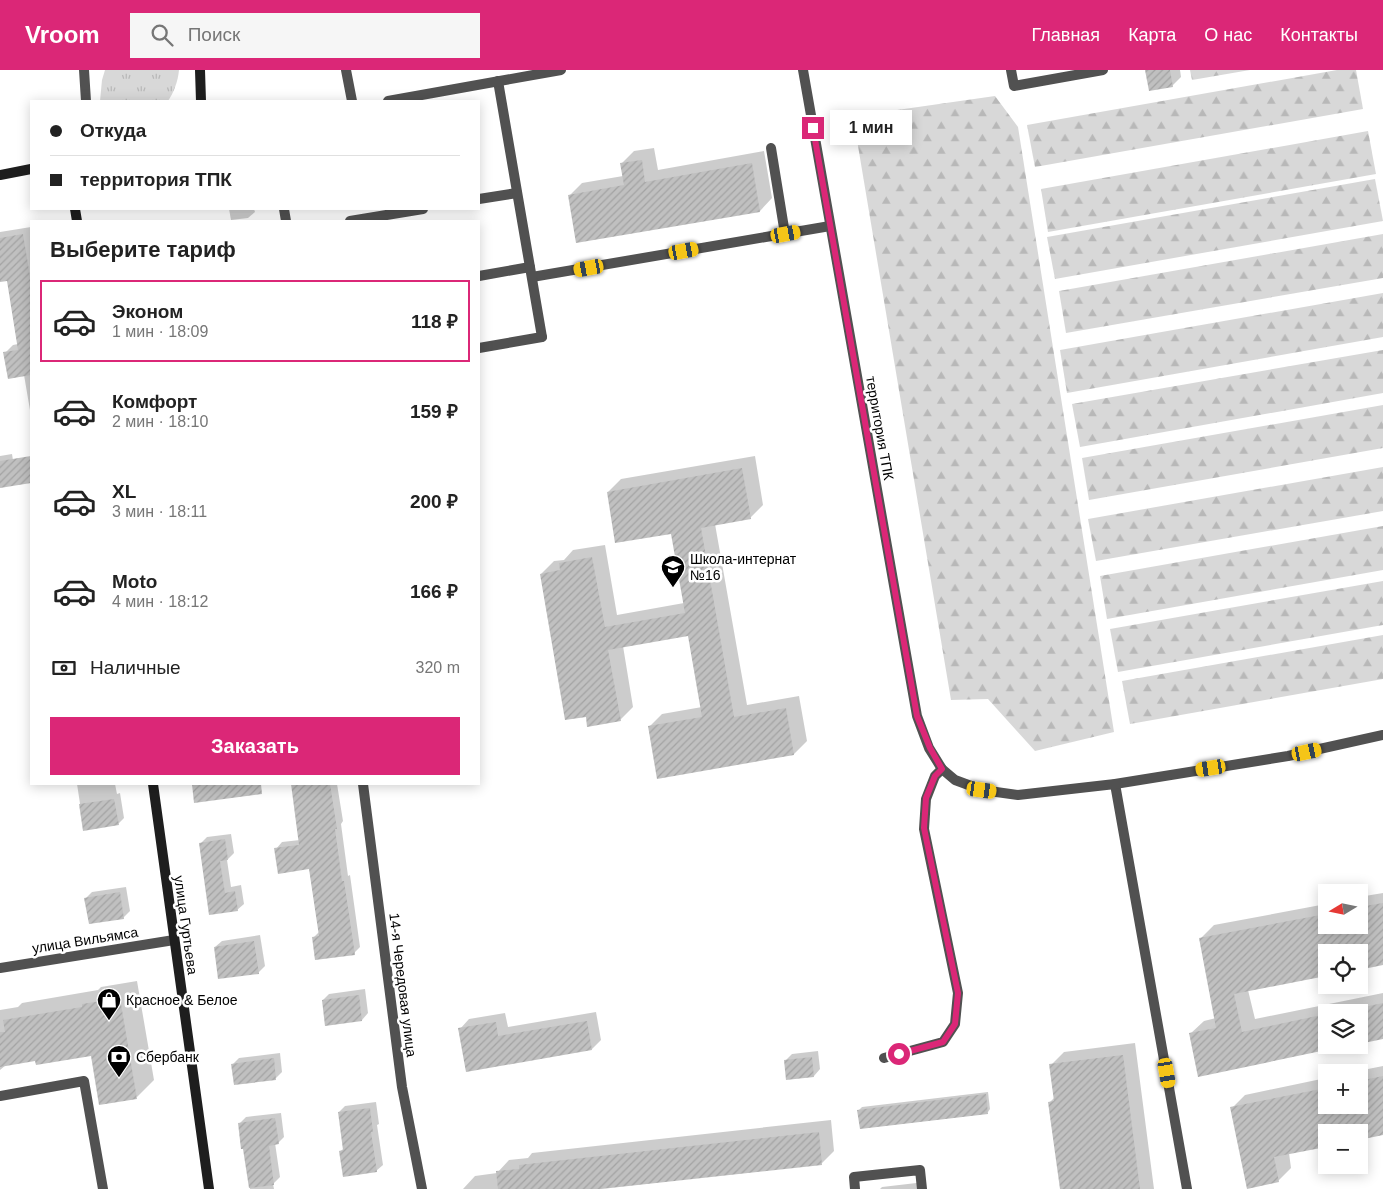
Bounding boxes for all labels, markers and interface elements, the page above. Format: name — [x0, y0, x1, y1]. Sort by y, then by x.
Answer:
search box — [130, 13, 480, 58]
text: Vroom — [25, 21, 100, 48]
icon: search — [148, 21, 176, 49]
text: Поиск — [188, 24, 240, 45]
text: Главная — [1032, 25, 1100, 45]
text: Карта — [1128, 25, 1176, 45]
text: О нас — [1204, 25, 1252, 45]
text: Контакты — [1280, 25, 1358, 45]
callout: 1 мин — [830, 110, 913, 146]
route end — [802, 117, 824, 139]
text: 1 мин — [849, 119, 893, 136]
text: Откуда — [80, 120, 146, 141]
text: территория ТПК — [80, 169, 232, 190]
car — [769, 224, 802, 244]
text: Выберите тариф — [50, 237, 236, 262]
car — [667, 241, 700, 261]
car — [572, 258, 605, 278]
icon: car — [52, 299, 97, 344]
text: Эконом — [112, 301, 183, 322]
text: 118 ₽ — [411, 311, 458, 332]
text: 1 мин · 18:09 — [112, 323, 208, 340]
street label: территория ТПК — [863, 375, 897, 482]
icon: car — [52, 389, 97, 434]
text: Комфорт — [112, 391, 197, 412]
text: 159 ₽ — [410, 401, 458, 422]
text: 2 мин · 18:10 — [112, 413, 208, 430]
icon: car — [52, 479, 97, 524]
text: XL — [112, 481, 136, 502]
text: 200 ₽ — [410, 491, 458, 512]
text: 3 мин · 18:11 — [112, 503, 207, 520]
place label: Школа-интернат №16 — [690, 551, 797, 583]
school or university icon: Школа-интернат №16 — [660, 554, 686, 588]
icon: car — [52, 569, 97, 614]
text: Moto — [112, 571, 157, 592]
text: 166 ₽ — [410, 581, 458, 602]
text: 4 мин · 18:12 — [112, 593, 208, 610]
icon: cash — [50, 654, 78, 682]
text: Наличные — [90, 657, 181, 678]
text: 320 m — [416, 659, 460, 676]
button: Заказать — [50, 717, 460, 775]
car — [1290, 742, 1323, 762]
car — [1195, 758, 1226, 778]
car — [966, 780, 997, 800]
street label: улица Гуртьева — [171, 874, 201, 976]
north arrow — [1318, 884, 1368, 934]
map controls — [1318, 884, 1368, 1174]
street label: 14-я Чередовая улица — [386, 912, 420, 1058]
street label: улица Вильямса — [31, 924, 139, 956]
button: locate — [1318, 944, 1368, 994]
shop icon: Красное & Белое — [96, 987, 122, 1021]
place label: Красное & Белое — [126, 992, 238, 1008]
button: layers — [1318, 1004, 1368, 1054]
route start — [888, 1043, 910, 1065]
bank icon: Сбербанк — [106, 1044, 132, 1078]
place label: Сбербанк — [136, 1049, 200, 1065]
car — [1157, 1057, 1176, 1089]
button: + — [1318, 1064, 1368, 1114]
button: − — [1318, 1124, 1368, 1174]

